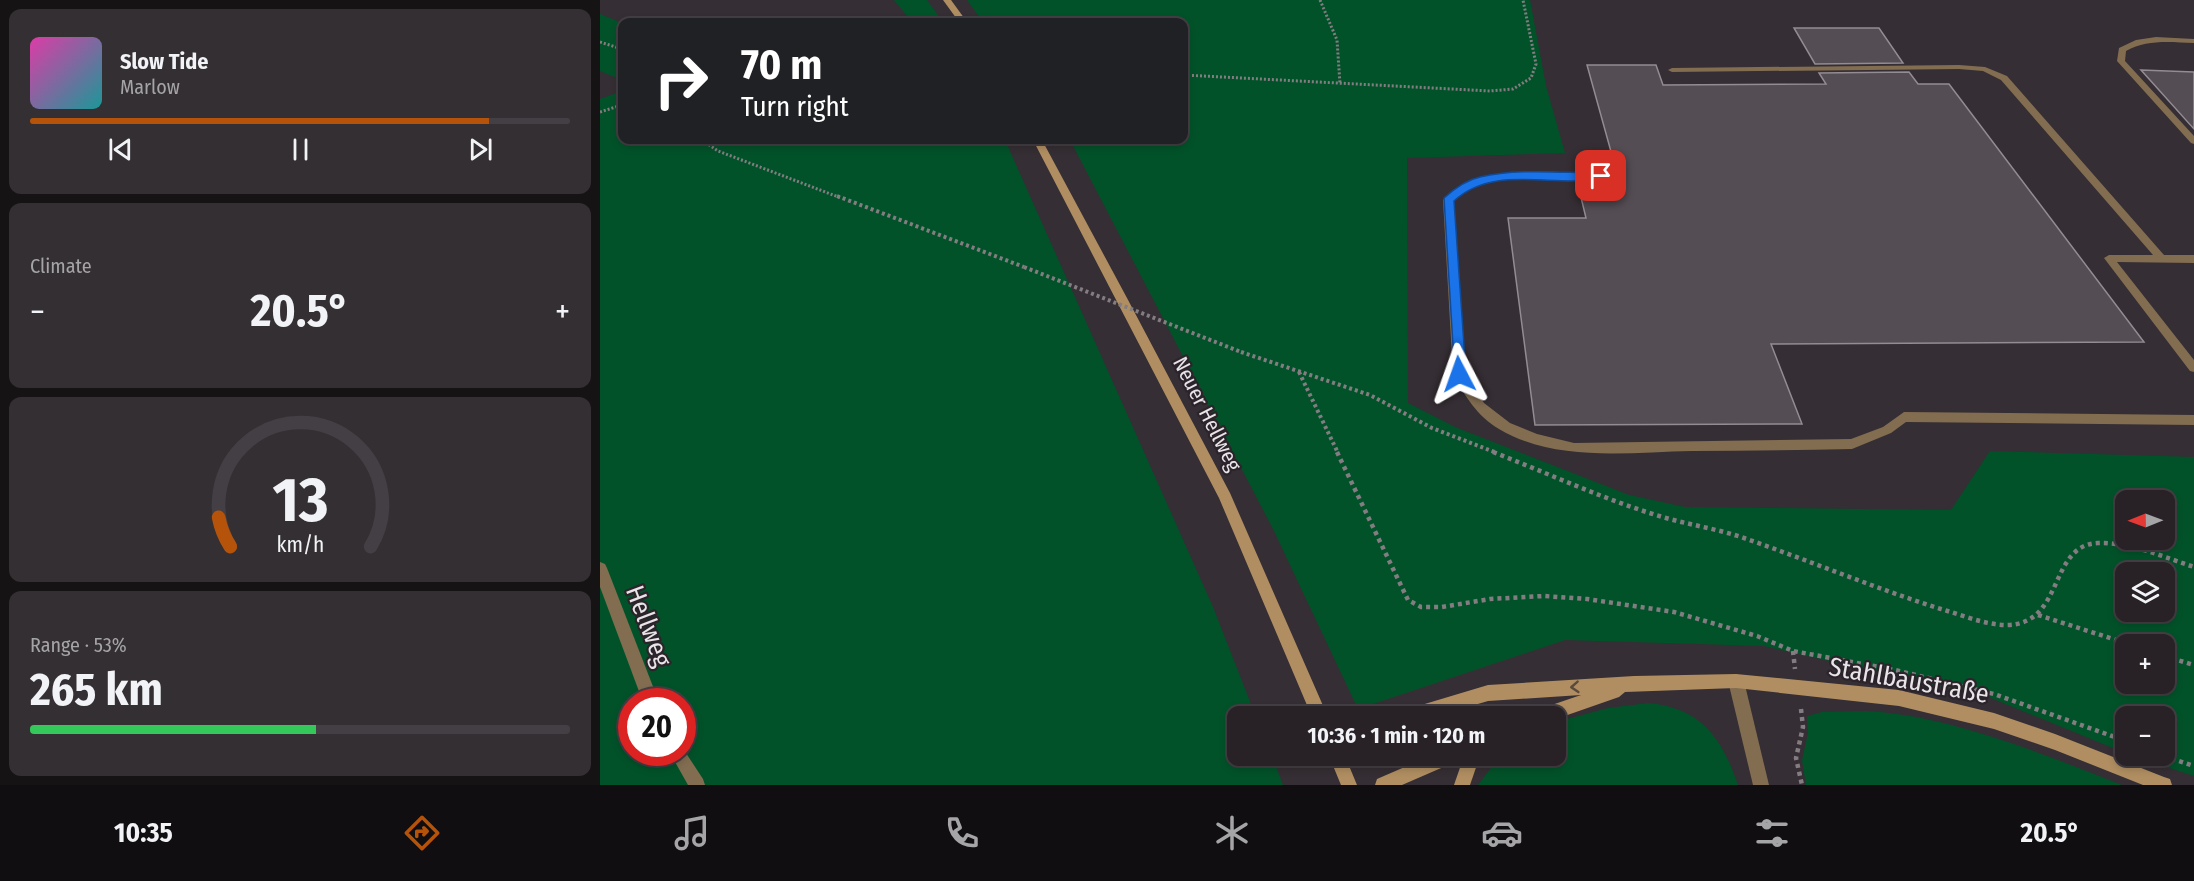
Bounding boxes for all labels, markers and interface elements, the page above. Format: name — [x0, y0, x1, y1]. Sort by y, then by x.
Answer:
text: 70 m — [741, 40, 822, 90]
icon: right — [642, 42, 720, 120]
text: Slow Tide — [120, 48, 208, 75]
text: Marlow — [120, 75, 180, 99]
text: Turn right — [741, 91, 849, 123]
icon: previous — [104, 133, 137, 166]
icon: pause — [284, 133, 317, 166]
icon: next — [464, 133, 497, 166]
pin — [1575, 150, 1626, 201]
icon: arrive — [1584, 159, 1617, 192]
text: Climate — [30, 254, 92, 278]
text: 20.5° — [250, 284, 349, 338]
text: − — [30, 292, 45, 332]
text: + — [555, 292, 570, 332]
position arrow — [1427, 342, 1491, 406]
street label: Neuer Hellweg — [1167, 352, 1247, 476]
text: 13 — [272, 463, 328, 538]
north arrow — [2115, 490, 2175, 550]
map controls — [2115, 490, 2175, 766]
text: km/h — [276, 532, 324, 558]
button: layers — [2115, 562, 2175, 622]
street label: Hellweg — [619, 581, 678, 672]
text: Range · 53% — [30, 633, 127, 657]
button: + — [2115, 634, 2175, 694]
street label: Stahlbaustraße — [1827, 651, 1991, 710]
text: 265 km — [30, 663, 163, 717]
one-way arrow — [1571, 681, 1580, 694]
speed limit sign: 20 — [618, 688, 696, 766]
button: − — [2115, 706, 2175, 766]
text: 10:36 · 1 min · 120 m — [1308, 722, 1485, 749]
icon: directions — [401, 812, 443, 854]
icon: music — [671, 812, 713, 854]
icon: phone — [941, 812, 983, 854]
icon: climate — [1211, 812, 1253, 854]
icon: car — [1481, 812, 1523, 854]
icon: filters — [1751, 812, 1793, 854]
text: 10:35 — [114, 817, 173, 849]
text: 20.5° — [2021, 817, 2080, 849]

